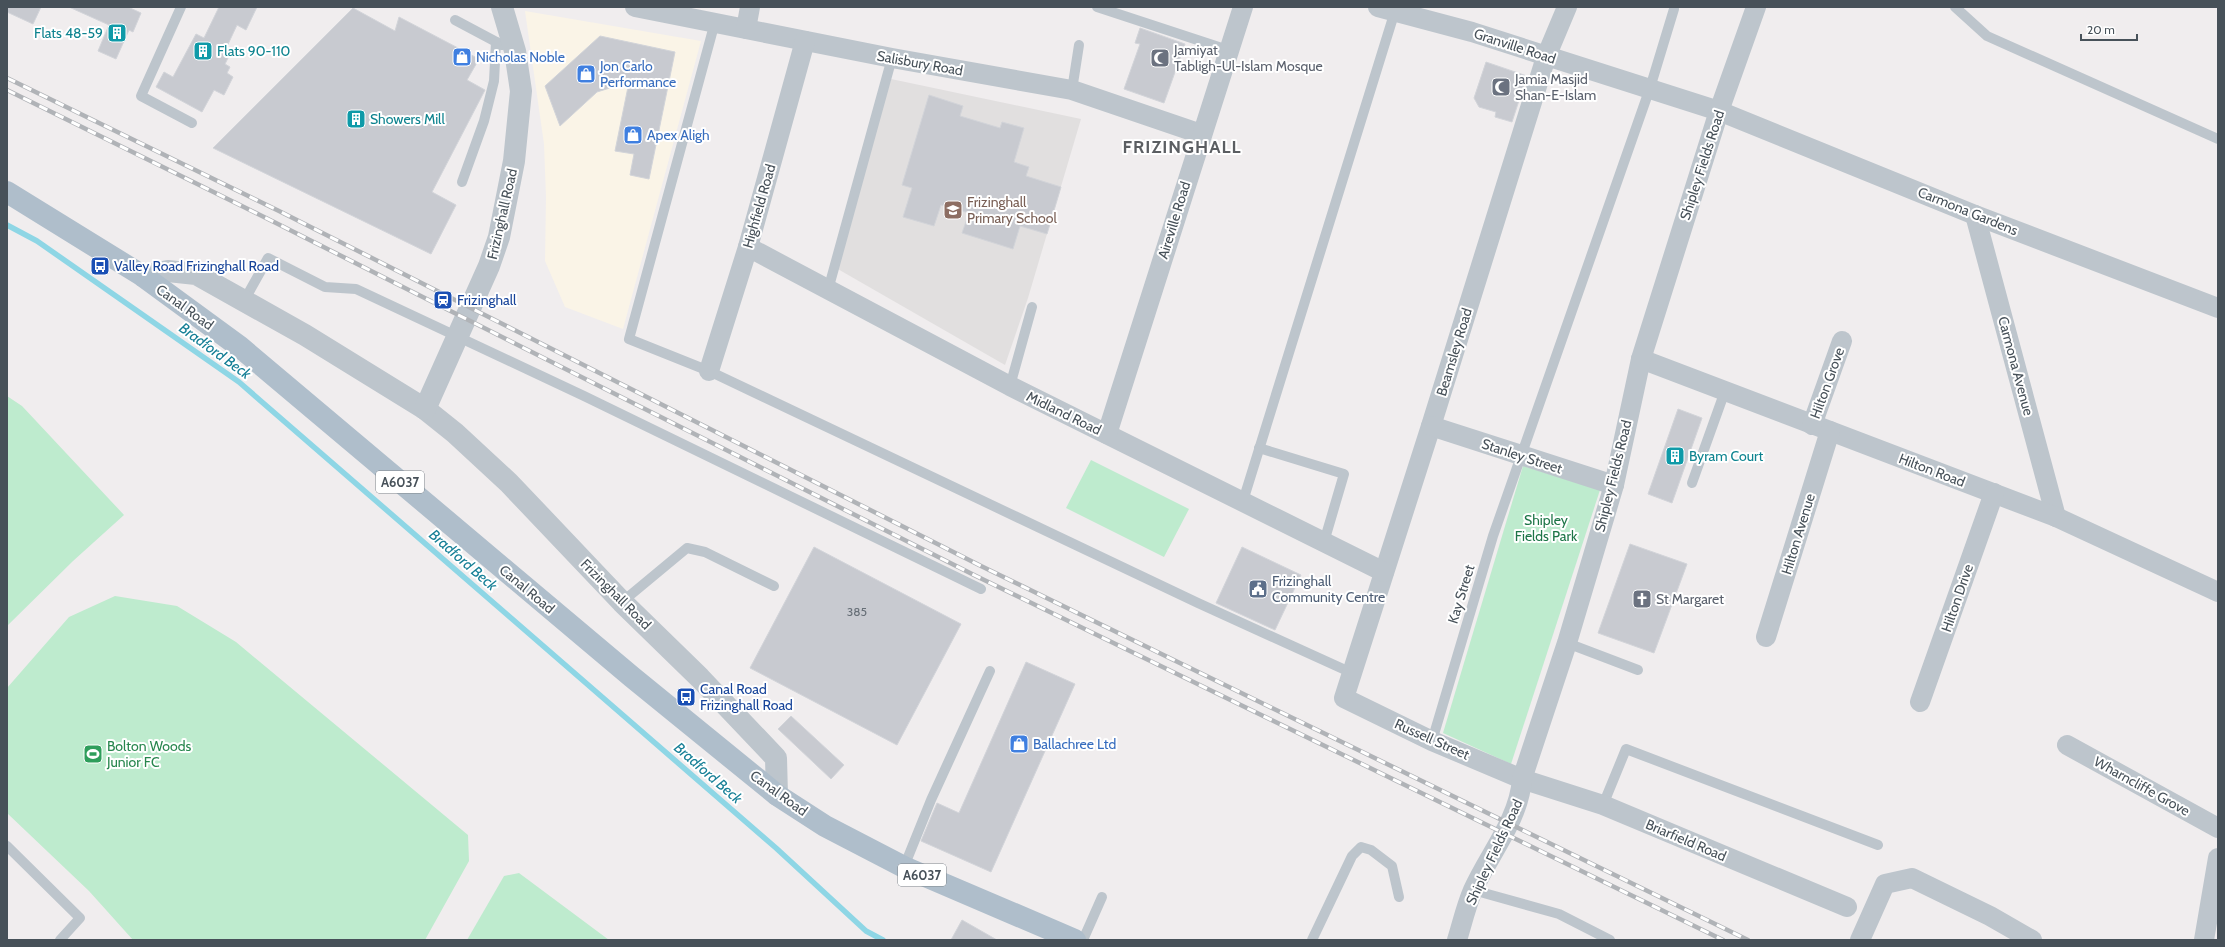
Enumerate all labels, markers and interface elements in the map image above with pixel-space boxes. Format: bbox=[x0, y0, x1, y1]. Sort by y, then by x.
scale bar bbox=[2081, 16, 2137, 42]
building icon: Flats 48-59 bbox=[106, 22, 128, 44]
text: 20 m bbox=[2087, 22, 2115, 37]
place label: Flats 48-59 bbox=[34, 24, 103, 42]
street label: Granville Road bbox=[1472, 24, 1558, 68]
building icon: Flats 90-110 bbox=[192, 40, 214, 62]
place label: Jamiyat Tabligh-Ul-Islam Mosque bbox=[1173, 41, 1323, 75]
place label: Flats 90-110 bbox=[217, 42, 290, 60]
shop icon: Nicholas Noble bbox=[451, 46, 473, 68]
street label: Salisbury Road bbox=[876, 47, 964, 79]
mosque icon: Jamiyat Tabligh-Ul-Islam Mosque bbox=[1149, 47, 1171, 69]
place label: Nicholas Noble bbox=[476, 48, 565, 66]
place label: Jon Carlo Performance bbox=[599, 57, 676, 91]
shop icon: Jon Carlo Performance bbox=[575, 63, 597, 85]
place label: Jamia Masjid Shan-E-Islam bbox=[1514, 70, 1596, 104]
mosque icon: Jamia Masjid Shan-E-Islam bbox=[1490, 76, 1512, 98]
building icon: Showers Mill bbox=[345, 108, 367, 130]
street label: Shipley Fields Road bbox=[1676, 108, 1728, 222]
place label: Showers Mill bbox=[370, 110, 445, 128]
shop icon: Apex Aligh bbox=[622, 124, 644, 146]
place label: Apex Aligh bbox=[647, 126, 710, 144]
district label: FRIZINGHALL bbox=[1123, 136, 1241, 158]
street label: Highfield Road bbox=[738, 162, 780, 250]
street label: Frizinghall Road bbox=[483, 167, 521, 261]
street label: Aireville Road bbox=[1154, 179, 1194, 261]
street label: Carmona Gardens bbox=[1915, 183, 2021, 239]
place label: Frizinghall Primary School bbox=[967, 193, 1057, 227]
school or university icon: Frizinghall Primary School bbox=[942, 199, 964, 221]
bus stop icon: Valley Road Frizinghall Road bbox=[89, 255, 111, 277]
place label: Valley Road Frizinghall Road bbox=[114, 257, 279, 275]
street label: Canal Road bbox=[153, 280, 217, 334]
station icon: Frizinghall bbox=[432, 289, 454, 311]
place label: Frizinghall bbox=[457, 291, 517, 309]
street label: Beamsley Road bbox=[1432, 306, 1476, 398]
street label: Carmona Avenue bbox=[1994, 314, 2038, 418]
water label: Bradford Beck bbox=[176, 319, 255, 383]
street label: Hilton Grove bbox=[1806, 345, 1848, 421]
street label: Midland Road bbox=[1024, 387, 1104, 439]
street label: Shipley Fields Road bbox=[1590, 418, 1636, 534]
street label: Stanley Street bbox=[1479, 434, 1565, 478]
building icon: Byram Court bbox=[1664, 445, 1686, 467]
place label: Byram Court bbox=[1689, 447, 1764, 465]
street label: Hilton Road bbox=[1896, 449, 1968, 491]
road number: A6037 bbox=[376, 471, 424, 493]
street label: Hilton Avenue bbox=[1777, 491, 1819, 577]
park label: Shipley Fields Park bbox=[1515, 511, 1578, 545]
water label: Bradford Beck bbox=[425, 526, 501, 595]
street label: Frizinghall Road bbox=[577, 555, 655, 633]
street label: Canal Road bbox=[496, 561, 558, 617]
street label: Kay Street bbox=[1444, 562, 1479, 626]
street label: Hilton Drive bbox=[1937, 562, 1977, 634]
place label: Frizinghall Community Centre bbox=[1272, 572, 1385, 606]
public building icon: Frizinghall Community Centre bbox=[1247, 578, 1269, 600]
church icon: St Margaret bbox=[1631, 588, 1653, 610]
place label: St Margaret bbox=[1656, 590, 1724, 608]
house number: 385 bbox=[847, 604, 867, 619]
place label: Canal Road Frizinghall Road bbox=[700, 680, 793, 714]
bus stop icon: Canal Road Frizinghall Road bbox=[675, 686, 697, 708]
street label: Russell Street bbox=[1392, 714, 1473, 764]
shop icon: Ballachree Ltd bbox=[1008, 733, 1030, 755]
place label: Ballachree Ltd bbox=[1033, 735, 1116, 753]
place label: Bolton Woods Junior FC bbox=[106, 737, 191, 771]
water label: Bradford Beck bbox=[670, 739, 746, 808]
sports icon: Bolton Woods Junior FC bbox=[82, 743, 104, 765]
street label: Wharncliffe Grove bbox=[2091, 752, 2193, 820]
street label: Canal Road bbox=[747, 766, 811, 820]
street label: Shipley Fields Road bbox=[1462, 796, 1526, 908]
street label: Briarfield Road bbox=[1643, 815, 1729, 865]
road number: A6037 bbox=[898, 864, 946, 886]

